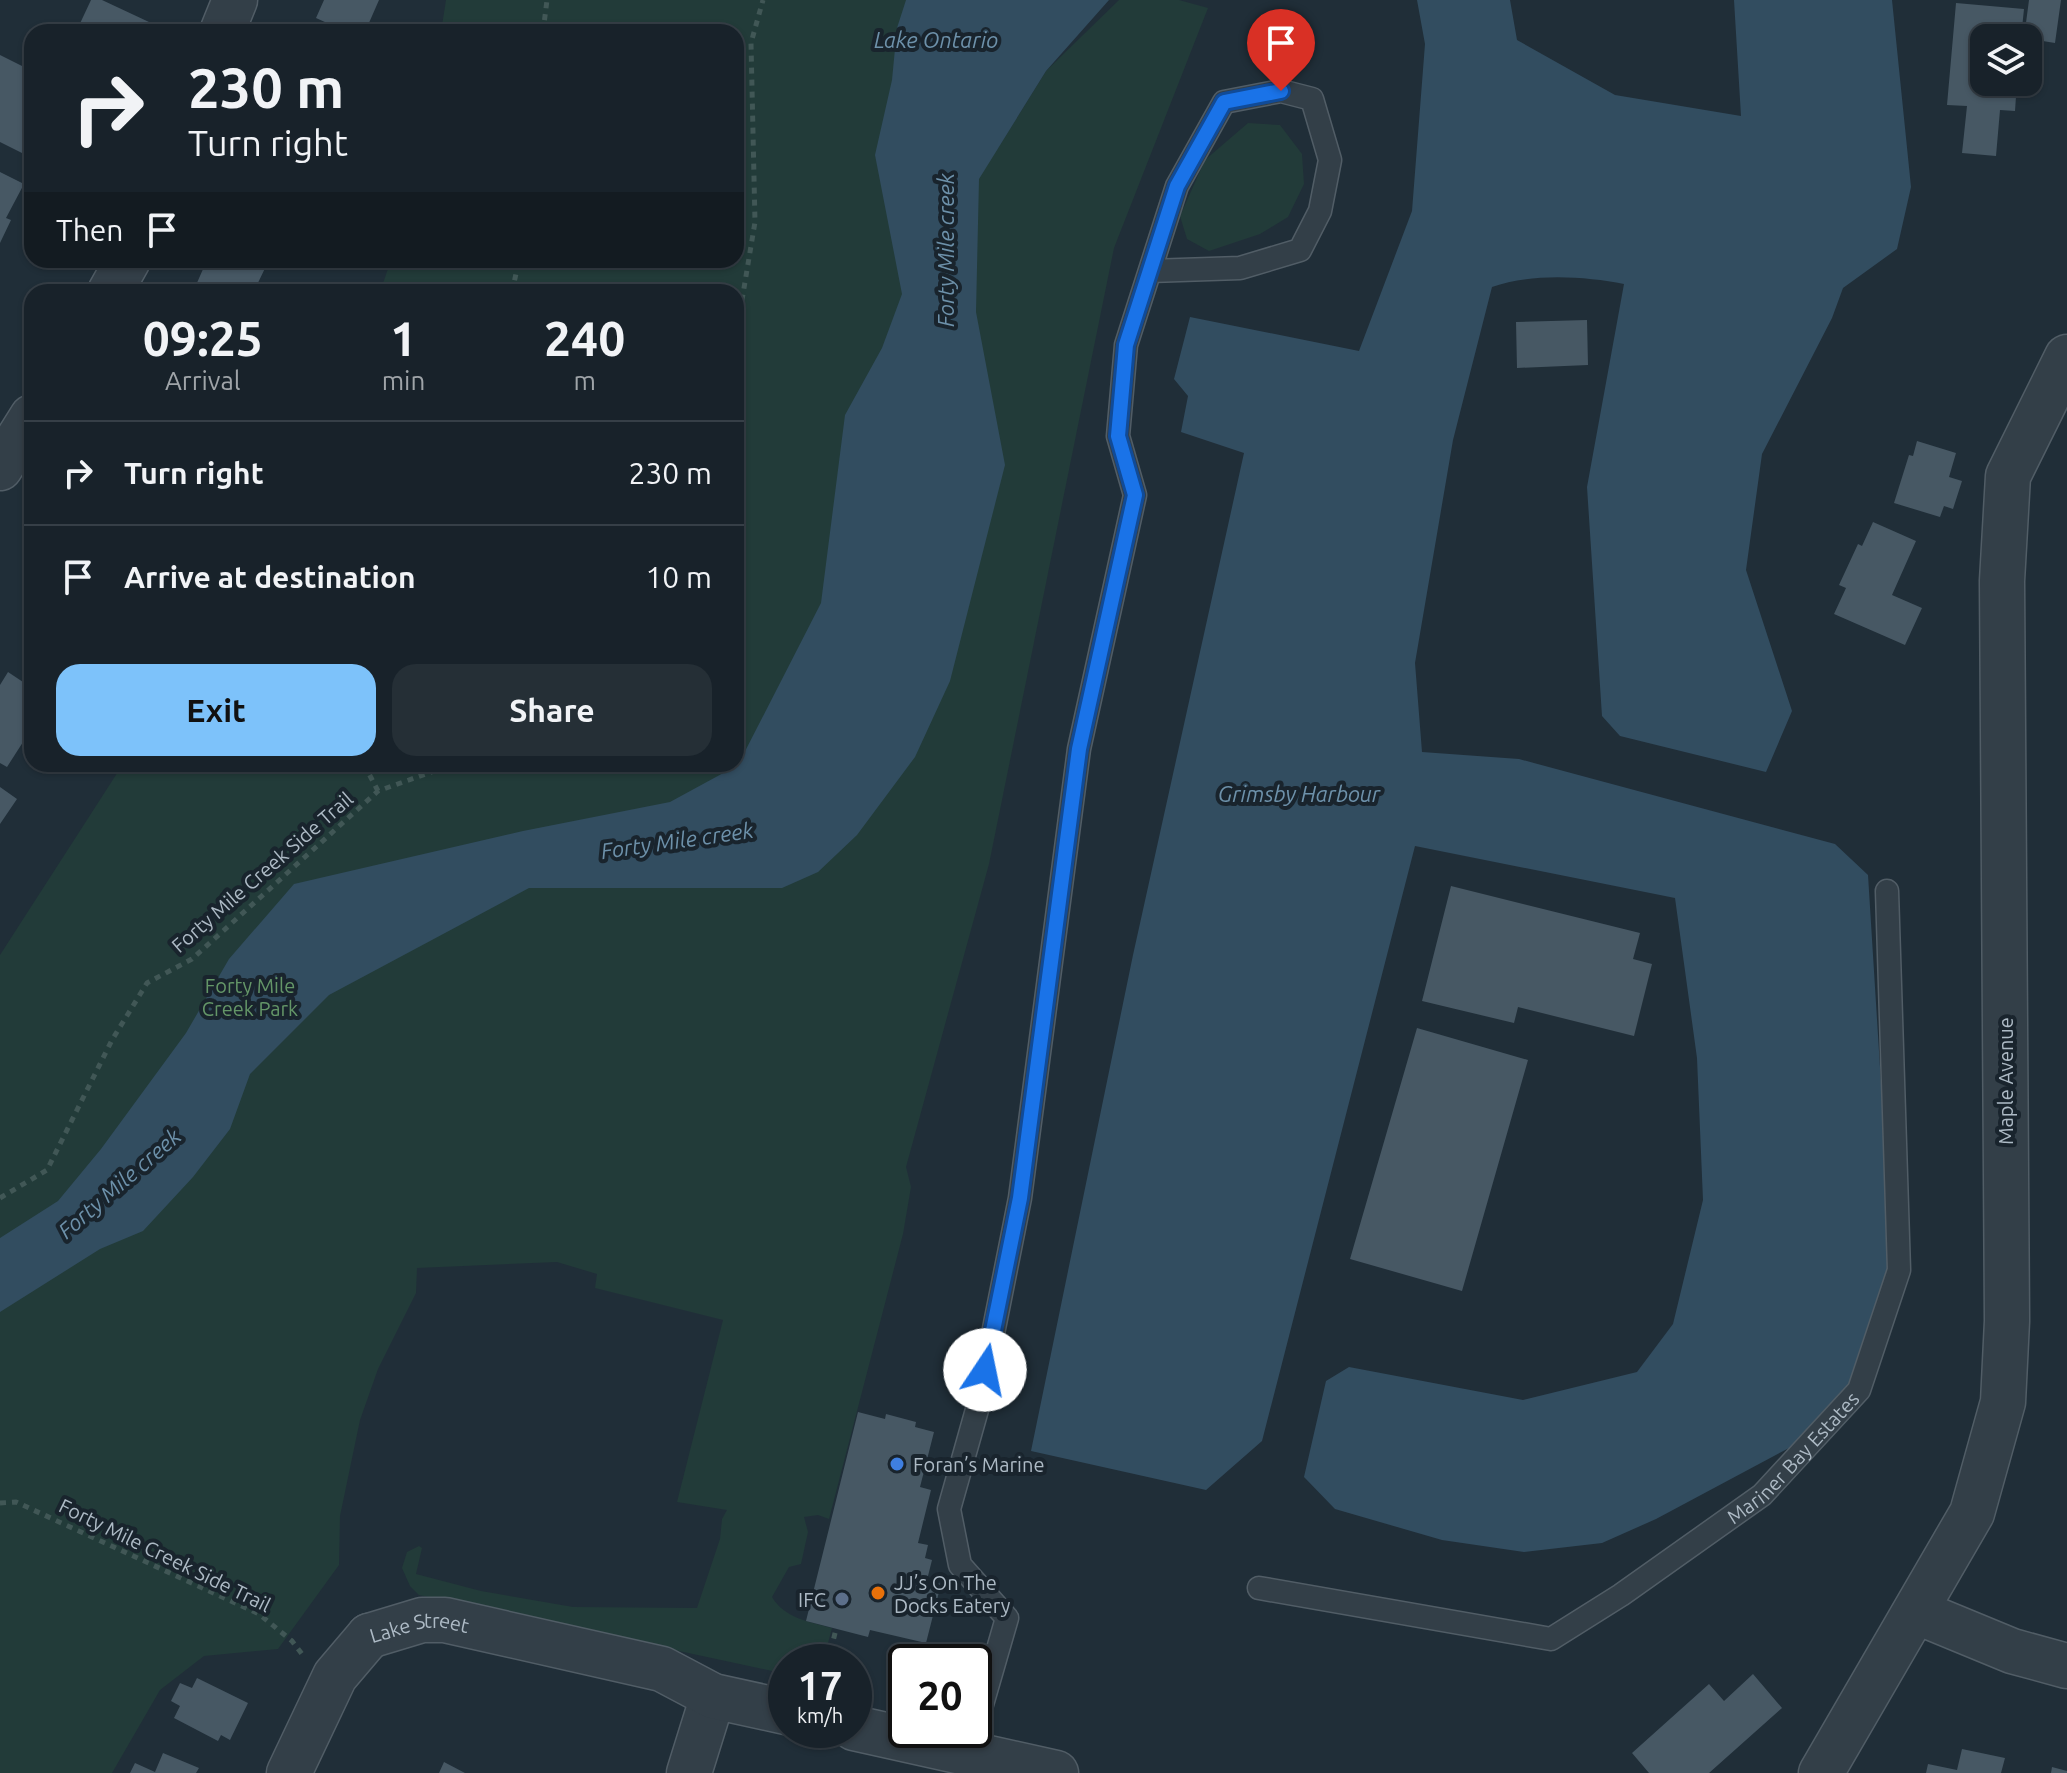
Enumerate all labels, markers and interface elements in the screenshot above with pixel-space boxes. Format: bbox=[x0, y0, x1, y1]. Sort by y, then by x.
pin bbox=[1247, 9, 1315, 91]
icon: arrive bbox=[1259, 21, 1303, 65]
map controls bbox=[1970, 24, 2042, 96]
button: layers bbox=[1970, 24, 2042, 96]
water label: Lake Ontario bbox=[874, 27, 998, 52]
icon: right bbox=[56, 56, 160, 160]
text: 230 m bbox=[188, 56, 344, 119]
text: Turn right bbox=[188, 122, 348, 163]
water label: Forty Mile creek bbox=[933, 172, 958, 327]
icon: arrive bbox=[140, 208, 184, 252]
text: Then bbox=[56, 213, 124, 247]
text: 09:25 bbox=[143, 311, 263, 365]
text: 1 bbox=[390, 311, 417, 365]
text: 240 bbox=[544, 311, 625, 365]
text: Arrival bbox=[165, 366, 241, 395]
text: min bbox=[382, 366, 425, 395]
text: m bbox=[573, 366, 596, 395]
icon: right bbox=[56, 451, 100, 495]
text: Turn right bbox=[124, 456, 264, 490]
text: 230 m bbox=[628, 456, 712, 490]
icon: arrive bbox=[56, 555, 100, 599]
text: Arrive at destination bbox=[124, 560, 416, 594]
text: 10 m bbox=[645, 560, 712, 594]
button: Exit bbox=[56, 664, 376, 756]
button: Share bbox=[392, 664, 712, 756]
water label: Grimsby Harbour bbox=[1218, 781, 1381, 806]
street label: Forty Mile Creek Side Trail bbox=[167, 787, 357, 957]
water label: Forty Mile creek bbox=[599, 817, 756, 863]
park label: Forty Mile Creek Park bbox=[202, 974, 298, 1020]
street label: Maple Avenue bbox=[1994, 1017, 2017, 1145]
water label: Forty Mile creek bbox=[53, 1123, 186, 1243]
position arrow bbox=[943, 1328, 1027, 1412]
street label: Mariner Bay Estates bbox=[1722, 1387, 1863, 1528]
place label: Foran’s Marine bbox=[913, 1453, 1044, 1476]
marker: Foran’s Marine bbox=[888, 1455, 906, 1473]
street label: Forty Mile Creek Side Trail bbox=[55, 1494, 275, 1616]
place label: JJ’s On The Docks Eatery bbox=[894, 1571, 1011, 1617]
marker: JJ’s On The Docks Eatery bbox=[869, 1584, 887, 1602]
place label: IFC bbox=[798, 1588, 826, 1611]
marker: IFC bbox=[833, 1590, 851, 1608]
street label: Lake Street bbox=[367, 1608, 472, 1647]
speed limit sign: 20 bbox=[888, 1644, 992, 1748]
text: 17 bbox=[797, 1663, 843, 1708]
text: km/h bbox=[797, 1704, 843, 1727]

